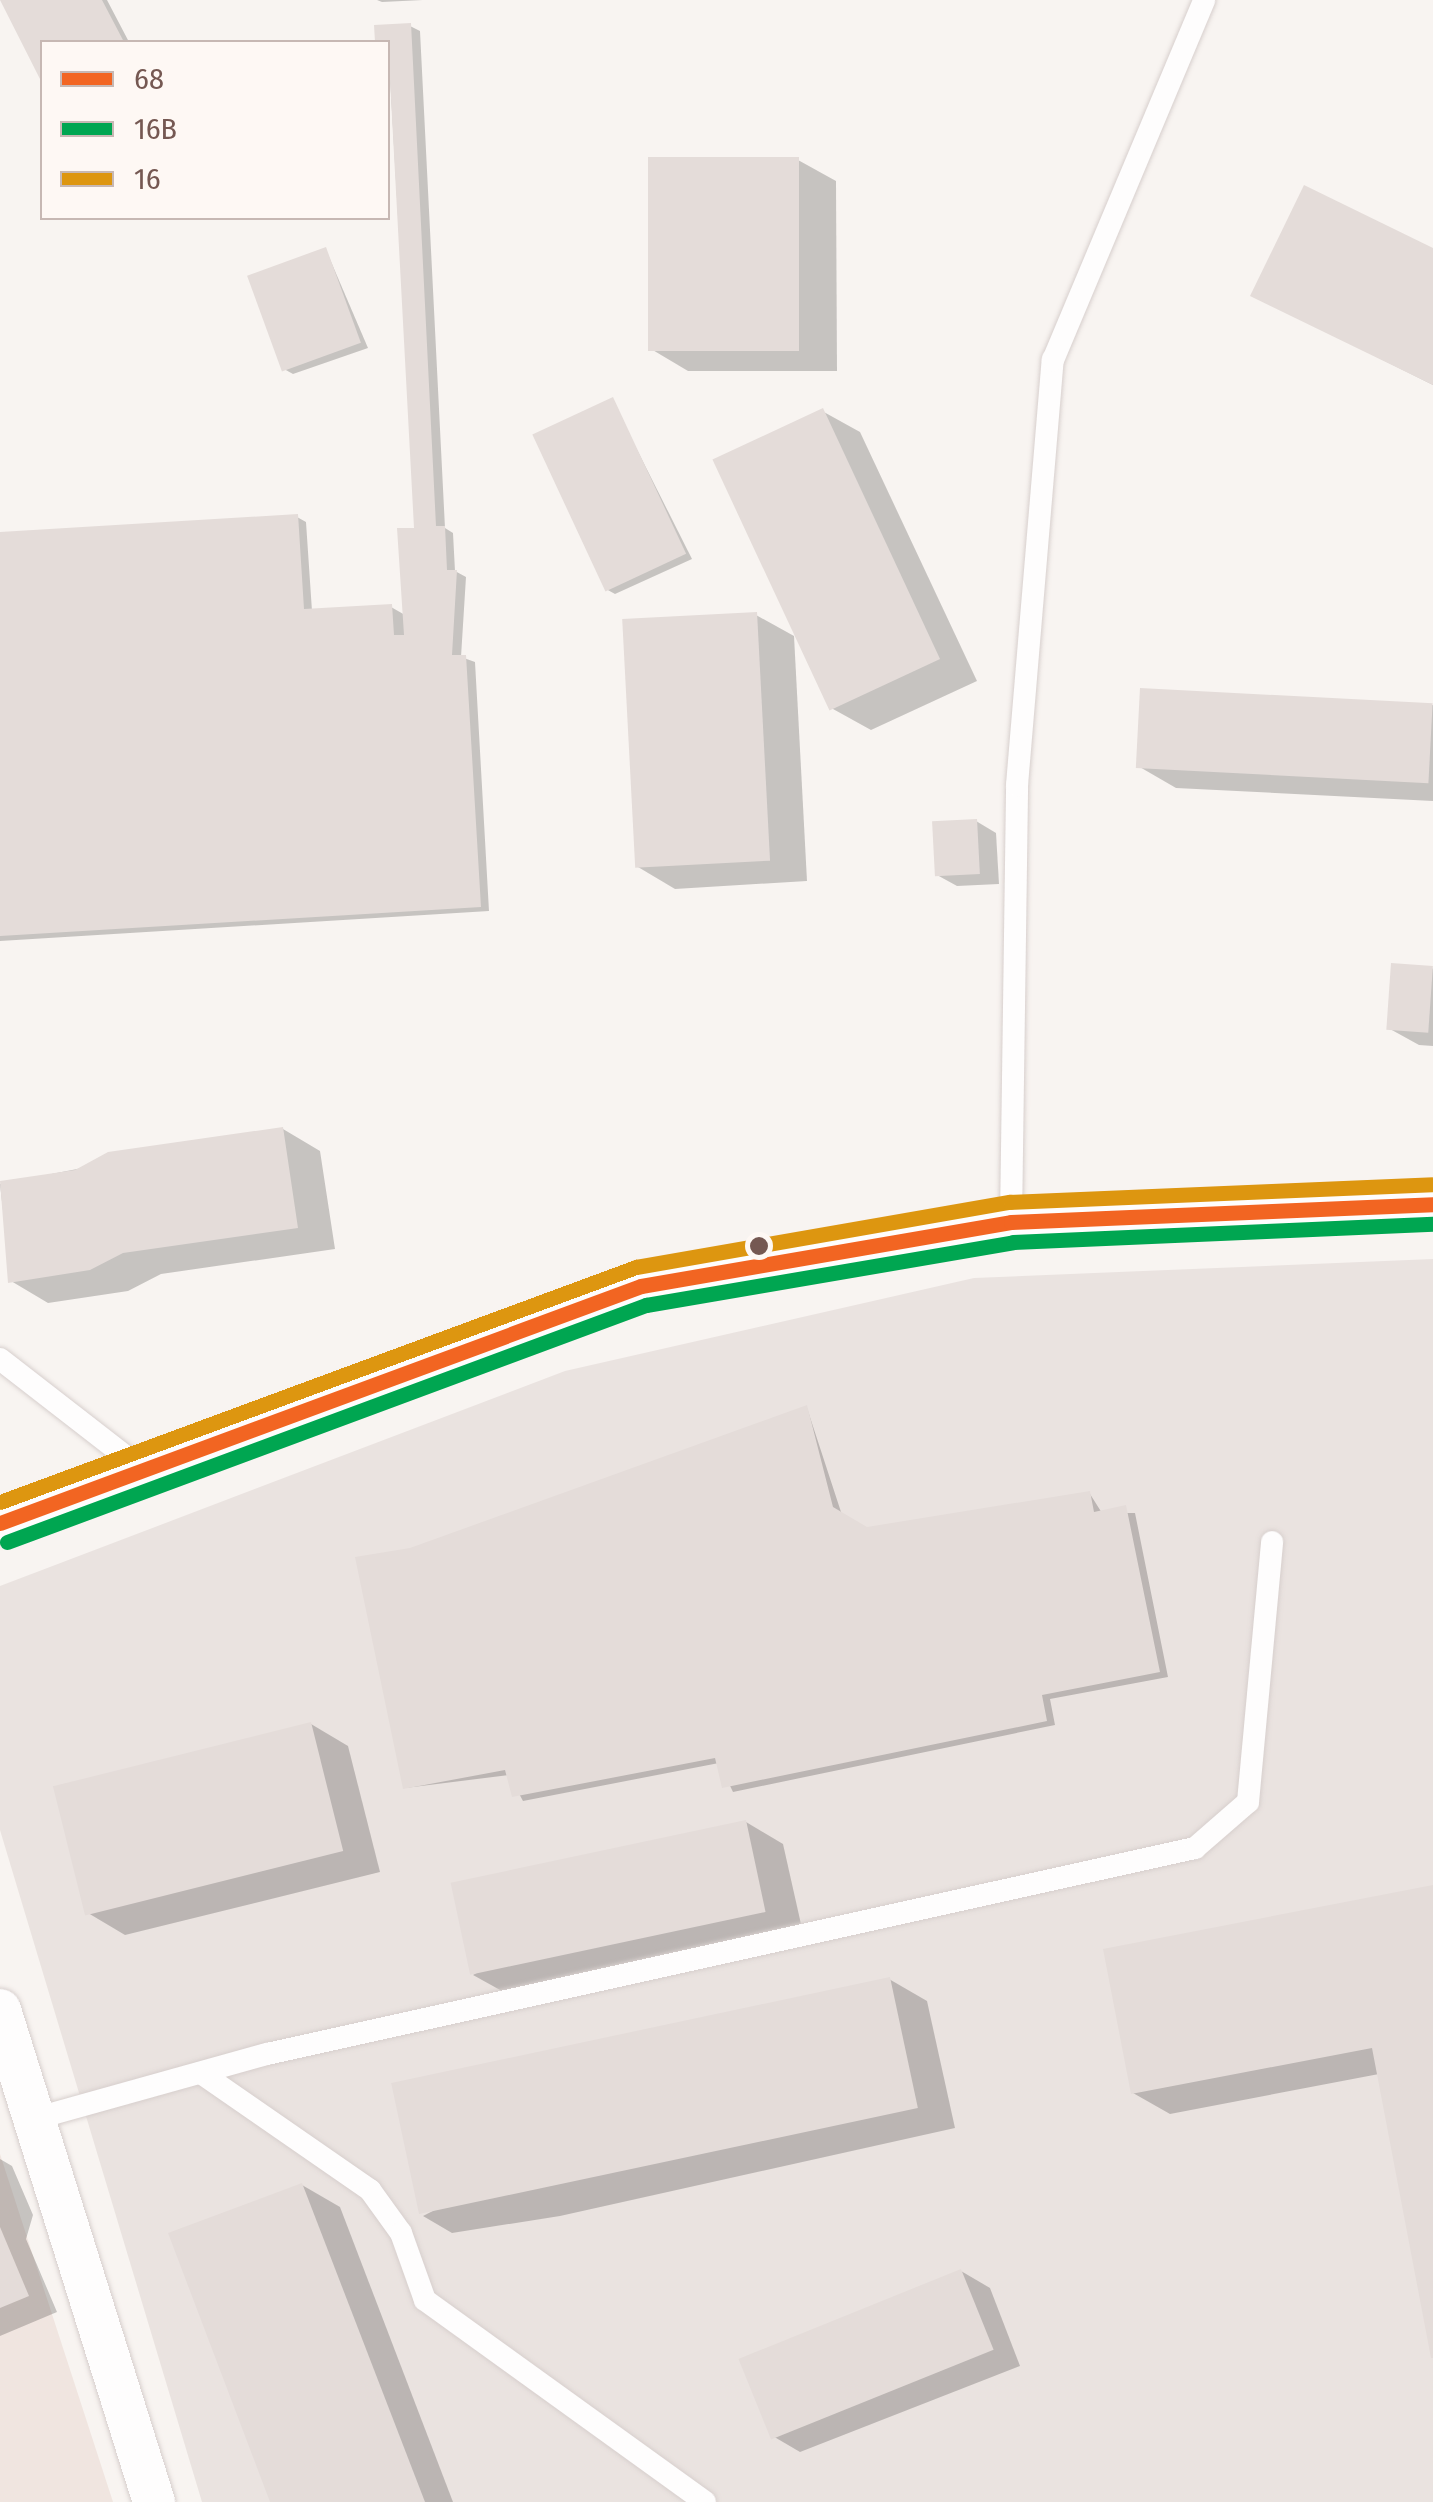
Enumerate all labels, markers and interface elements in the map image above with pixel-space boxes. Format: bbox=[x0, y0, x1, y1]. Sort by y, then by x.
legend bbox=[40, 40, 390, 220]
text: 68 bbox=[134, 61, 164, 97]
text: 16В bbox=[134, 111, 177, 147]
text: 16 bbox=[134, 161, 161, 197]
unlabelled marker bbox=[749, 1236, 769, 1256]

